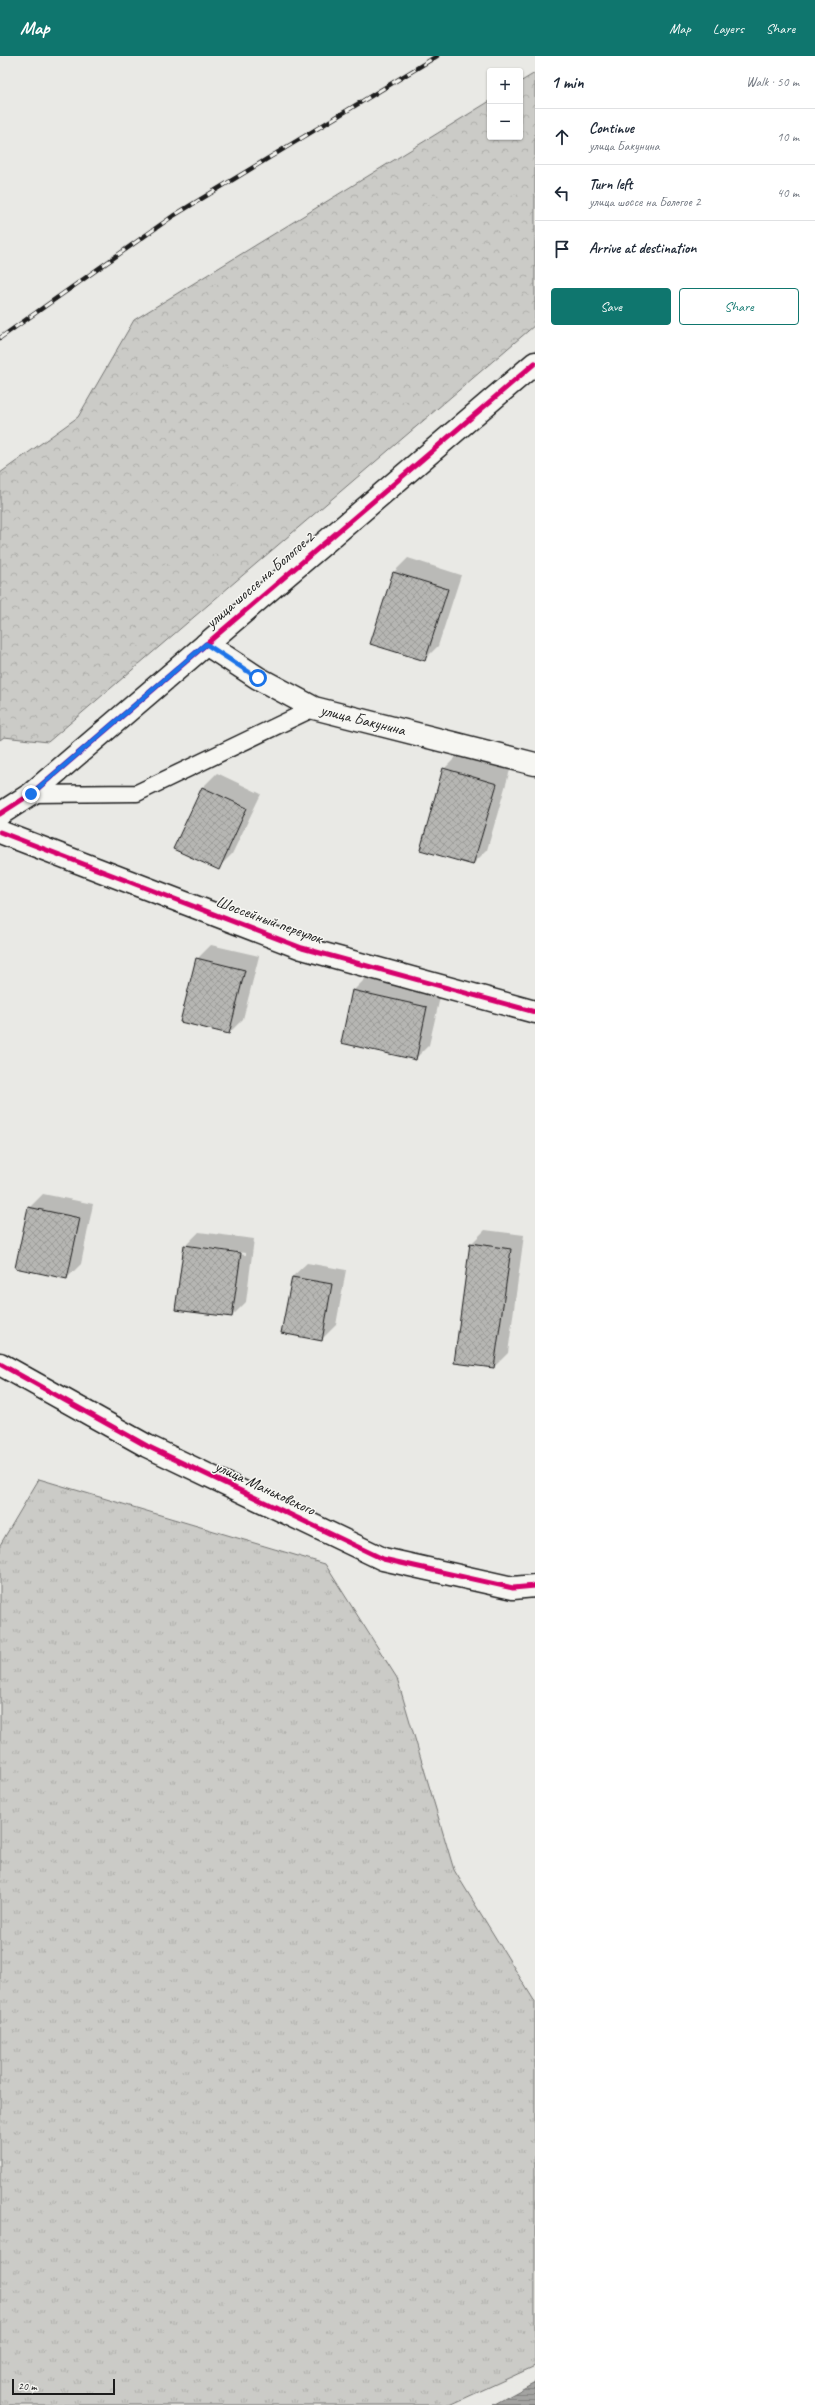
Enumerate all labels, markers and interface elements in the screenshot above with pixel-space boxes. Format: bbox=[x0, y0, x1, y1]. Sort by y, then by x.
text: Map bbox=[20, 16, 50, 40]
text: Map bbox=[669, 20, 691, 37]
text: Layers bbox=[713, 20, 744, 37]
text: Share bbox=[766, 20, 795, 37]
map controls bbox=[487, 68, 523, 140]
button: + bbox=[487, 68, 523, 104]
text: 1 min bbox=[551, 72, 584, 93]
text: Walk · 50 m bbox=[746, 74, 799, 90]
button: − bbox=[487, 104, 523, 140]
text: Continue bbox=[589, 119, 634, 138]
icon: ahead bbox=[551, 126, 573, 148]
text: 10 m bbox=[777, 129, 799, 145]
text: улица Бакунина bbox=[589, 138, 659, 154]
text: Turn left bbox=[589, 175, 632, 194]
icon: left bbox=[551, 182, 573, 204]
text: 40 m bbox=[777, 185, 799, 201]
text: улица шоссе на Бологое 2 bbox=[589, 194, 701, 210]
icon: arrive bbox=[551, 238, 573, 260]
text: Arrive at destination bbox=[589, 239, 696, 258]
button: Save bbox=[551, 288, 671, 325]
button: Share bbox=[679, 288, 799, 325]
street label: улица шоссе на Бологое 2 bbox=[201, 526, 320, 633]
route start bbox=[249, 669, 267, 687]
street label: улица Бакунина bbox=[318, 700, 408, 740]
route end bbox=[22, 785, 40, 803]
street label: Шоссейный переулок bbox=[213, 892, 327, 949]
street label: улица Маньковского bbox=[211, 1456, 320, 1521]
scale bar bbox=[12, 2377, 115, 2396]
text: 20 m bbox=[18, 2379, 37, 2393]

